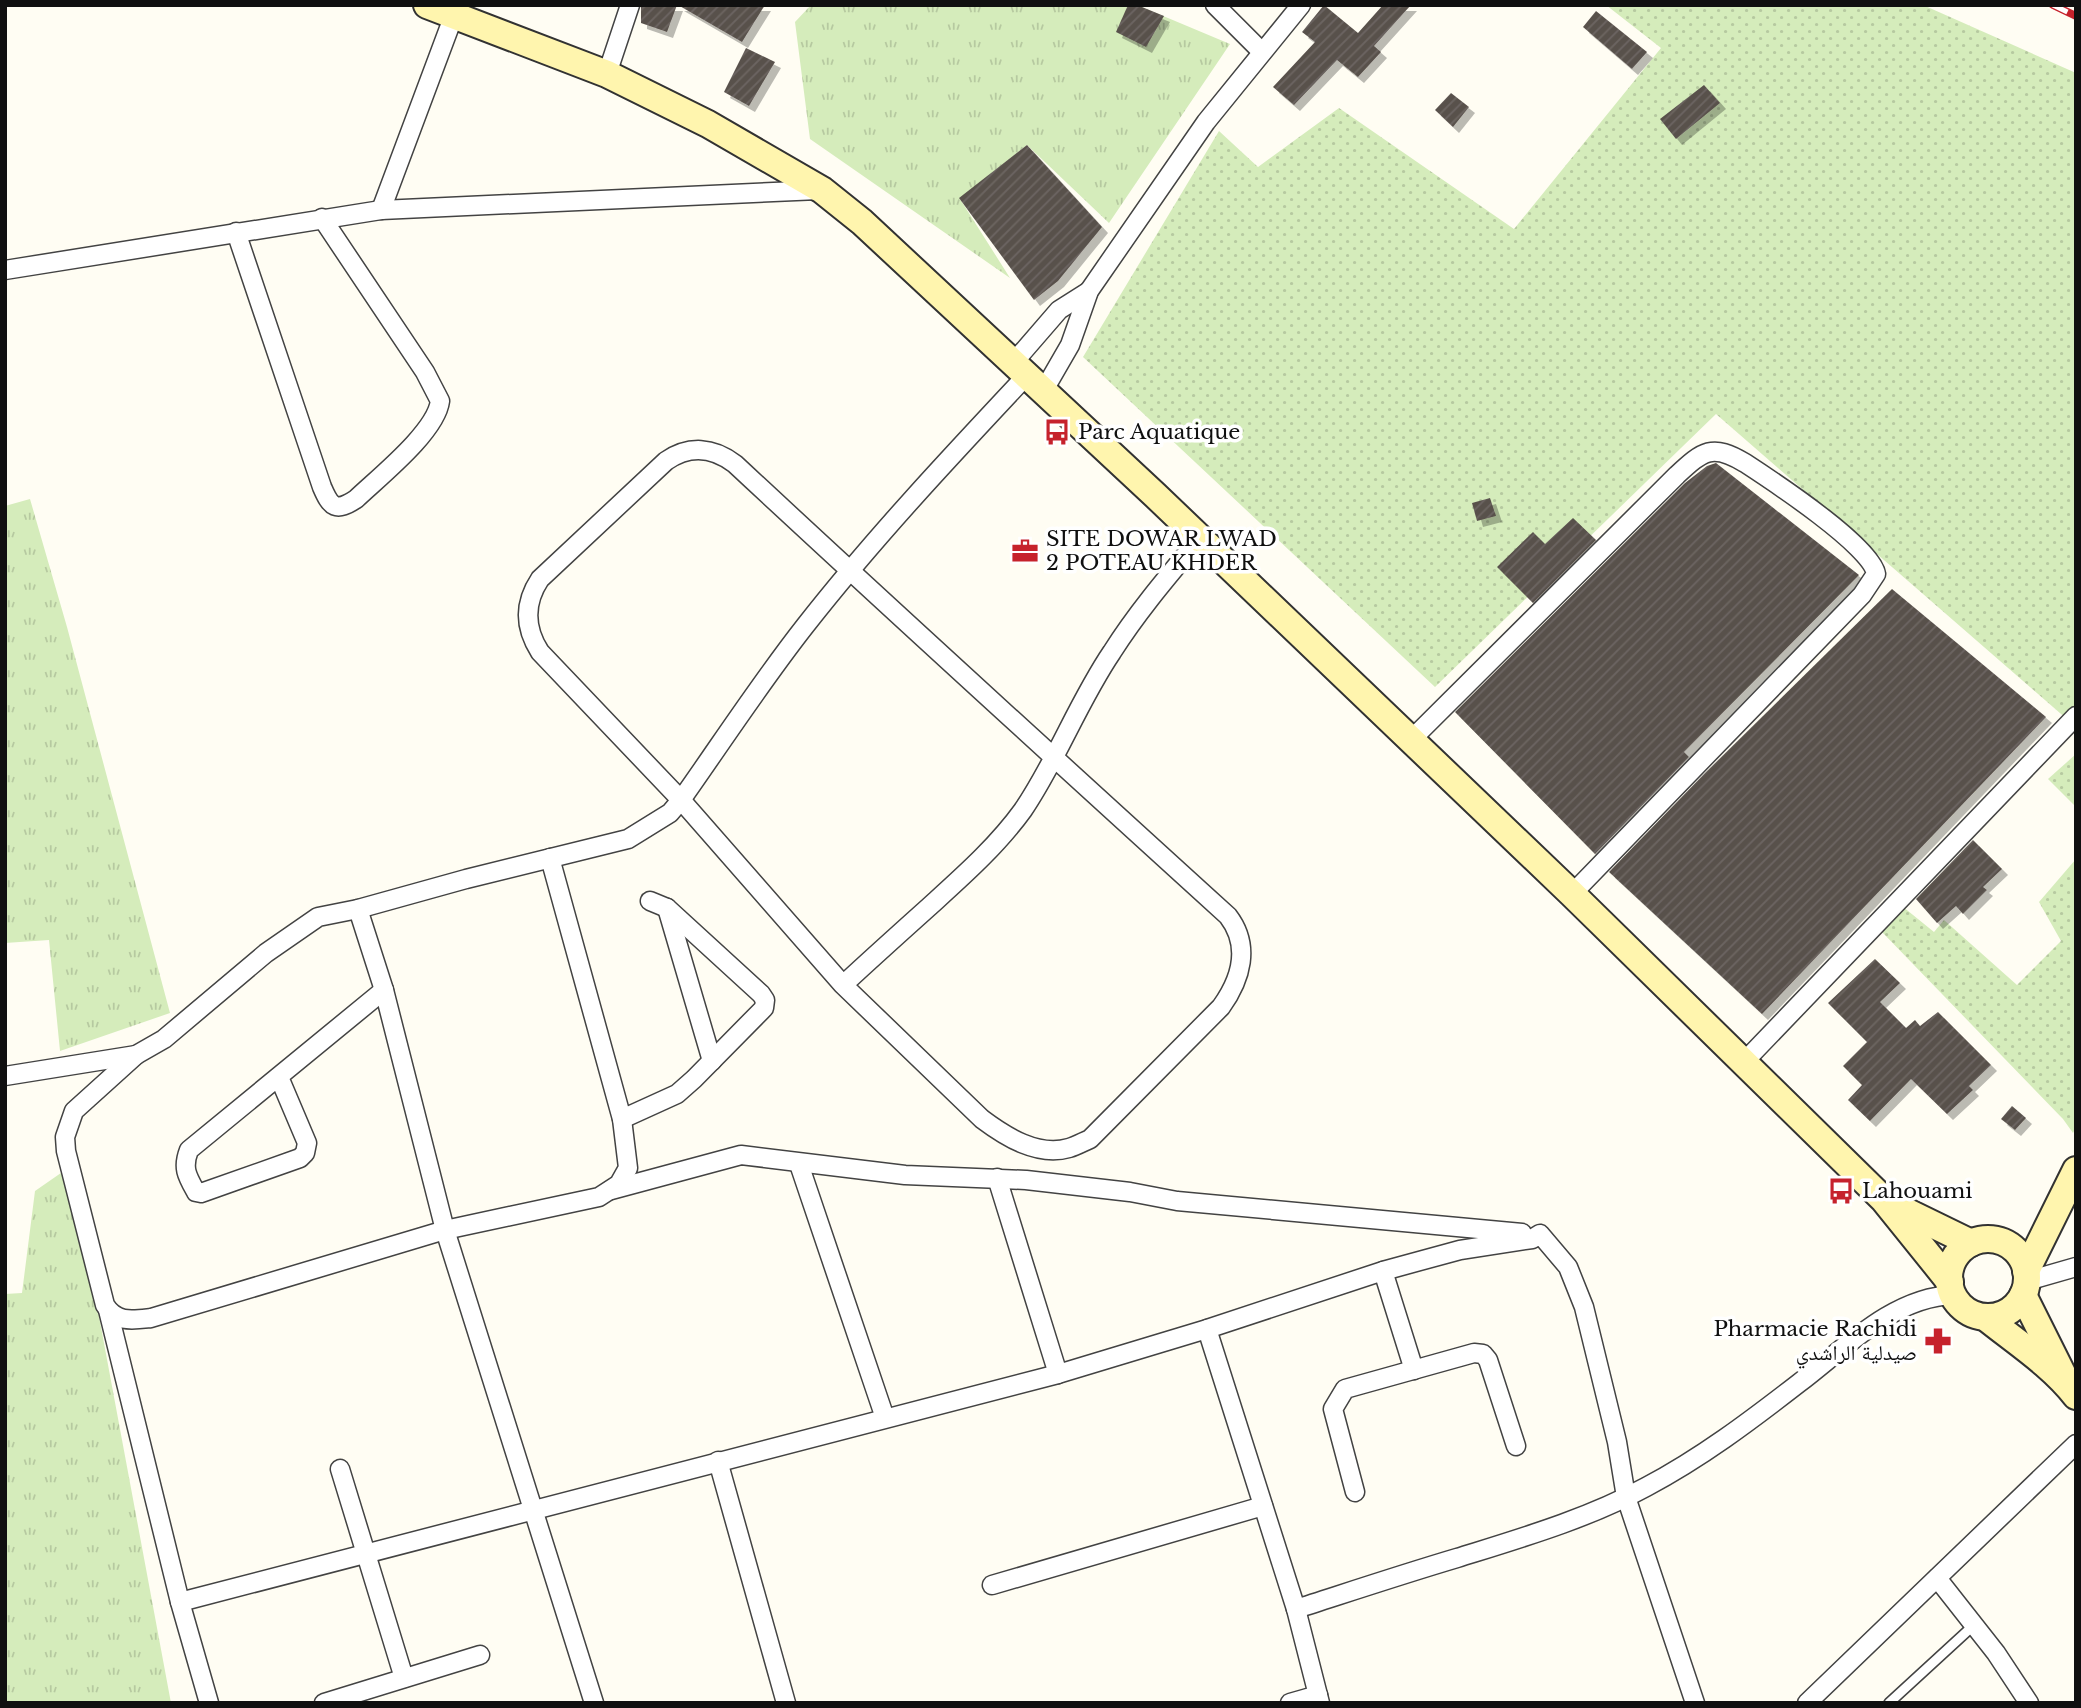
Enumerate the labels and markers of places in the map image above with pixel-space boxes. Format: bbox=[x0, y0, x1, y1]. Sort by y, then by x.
bus stop icon: Parc Aquatique bbox=[1042, 417, 1072, 447]
place label: Parc Aquatique bbox=[1078, 419, 1240, 445]
place label: SITE DOWAR LWAD 2 POTEAU KHDER bbox=[1046, 526, 1277, 576]
office icon: SITE DOWAR LWAD 2 POTEAU KHDER bbox=[1010, 536, 1040, 566]
bus stop icon: Lahouami bbox=[1826, 1176, 1856, 1206]
place label: Lahouami bbox=[1862, 1178, 1972, 1204]
place label: Pharmacie Rachidi صيدلية الراشدي bbox=[1713, 1316, 1917, 1369]
pharmacy icon: Pharmacie Rachidi صيدلية الراشدي bbox=[1923, 1326, 1953, 1356]

